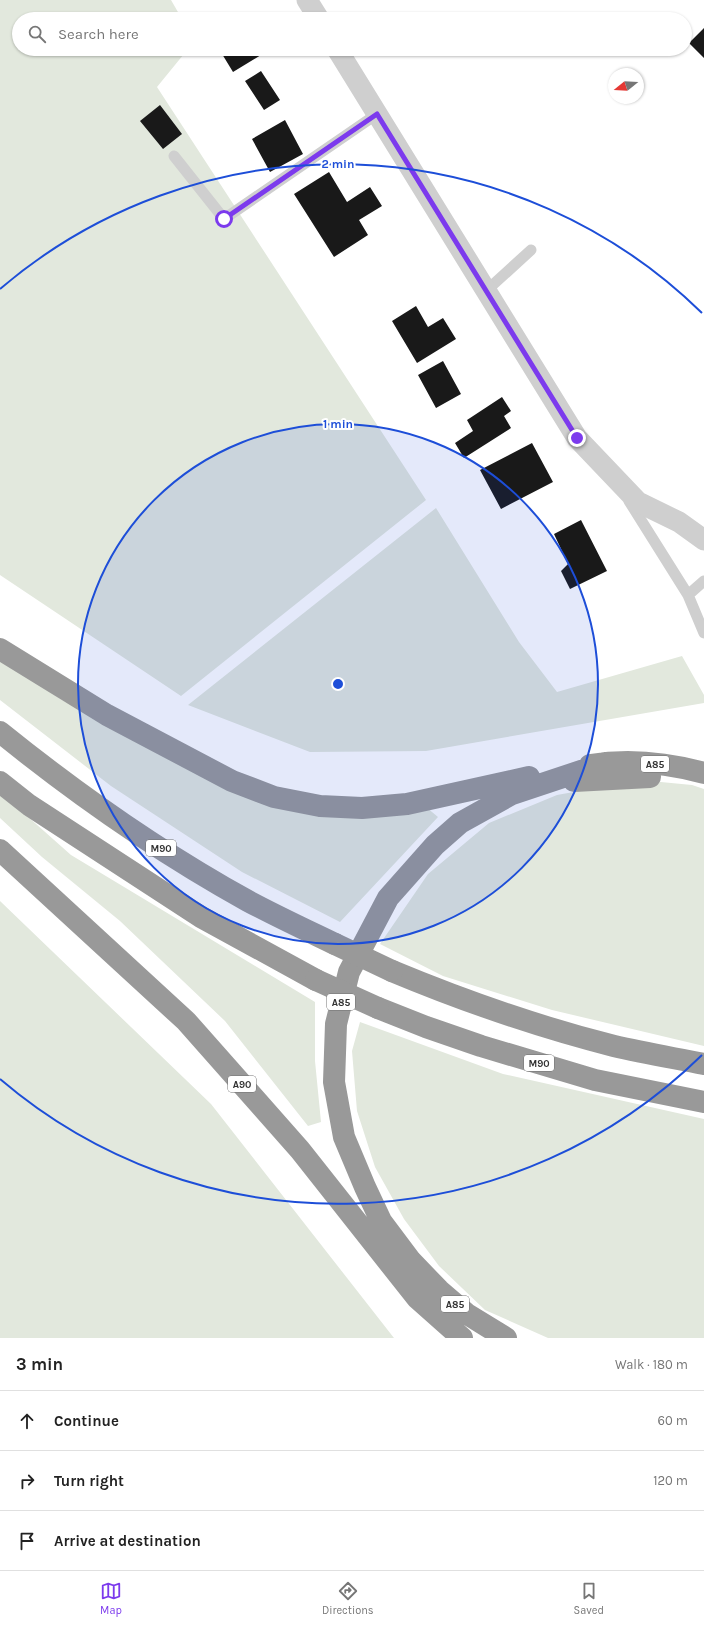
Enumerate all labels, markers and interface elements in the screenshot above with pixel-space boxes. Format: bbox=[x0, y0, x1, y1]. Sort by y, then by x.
search box bbox=[12, 12, 692, 56]
icon: search bbox=[26, 23, 48, 45]
text: Search here bbox=[58, 25, 139, 43]
north arrow bbox=[608, 68, 644, 104]
text: 2 min bbox=[321, 157, 355, 171]
route start bbox=[215, 210, 233, 228]
text: 1 min bbox=[323, 417, 353, 431]
route end bbox=[568, 429, 586, 447]
centre of rings bbox=[331, 677, 345, 691]
road number: A85 bbox=[641, 756, 669, 772]
road number: M90 bbox=[146, 840, 176, 856]
road number: A85 bbox=[327, 994, 355, 1010]
road number: M90 bbox=[524, 1055, 554, 1071]
road number: A90 bbox=[228, 1076, 256, 1092]
road number: A85 bbox=[441, 1296, 469, 1312]
text: 3 min bbox=[16, 1354, 63, 1374]
text: Walk · 180 m bbox=[615, 1357, 688, 1372]
icon: ahead bbox=[16, 1410, 38, 1432]
text: Continue bbox=[54, 1412, 119, 1430]
text: 60 m bbox=[658, 1413, 688, 1428]
icon: right bbox=[16, 1470, 38, 1492]
text: Turn right bbox=[54, 1472, 124, 1490]
text: 120 m bbox=[653, 1473, 688, 1488]
icon: arrive bbox=[16, 1530, 38, 1552]
text: Arrive at destination bbox=[54, 1532, 201, 1550]
tab: Map bbox=[100, 1580, 122, 1617]
tab: Directions bbox=[322, 1580, 374, 1617]
tab: Saved bbox=[574, 1580, 604, 1617]

